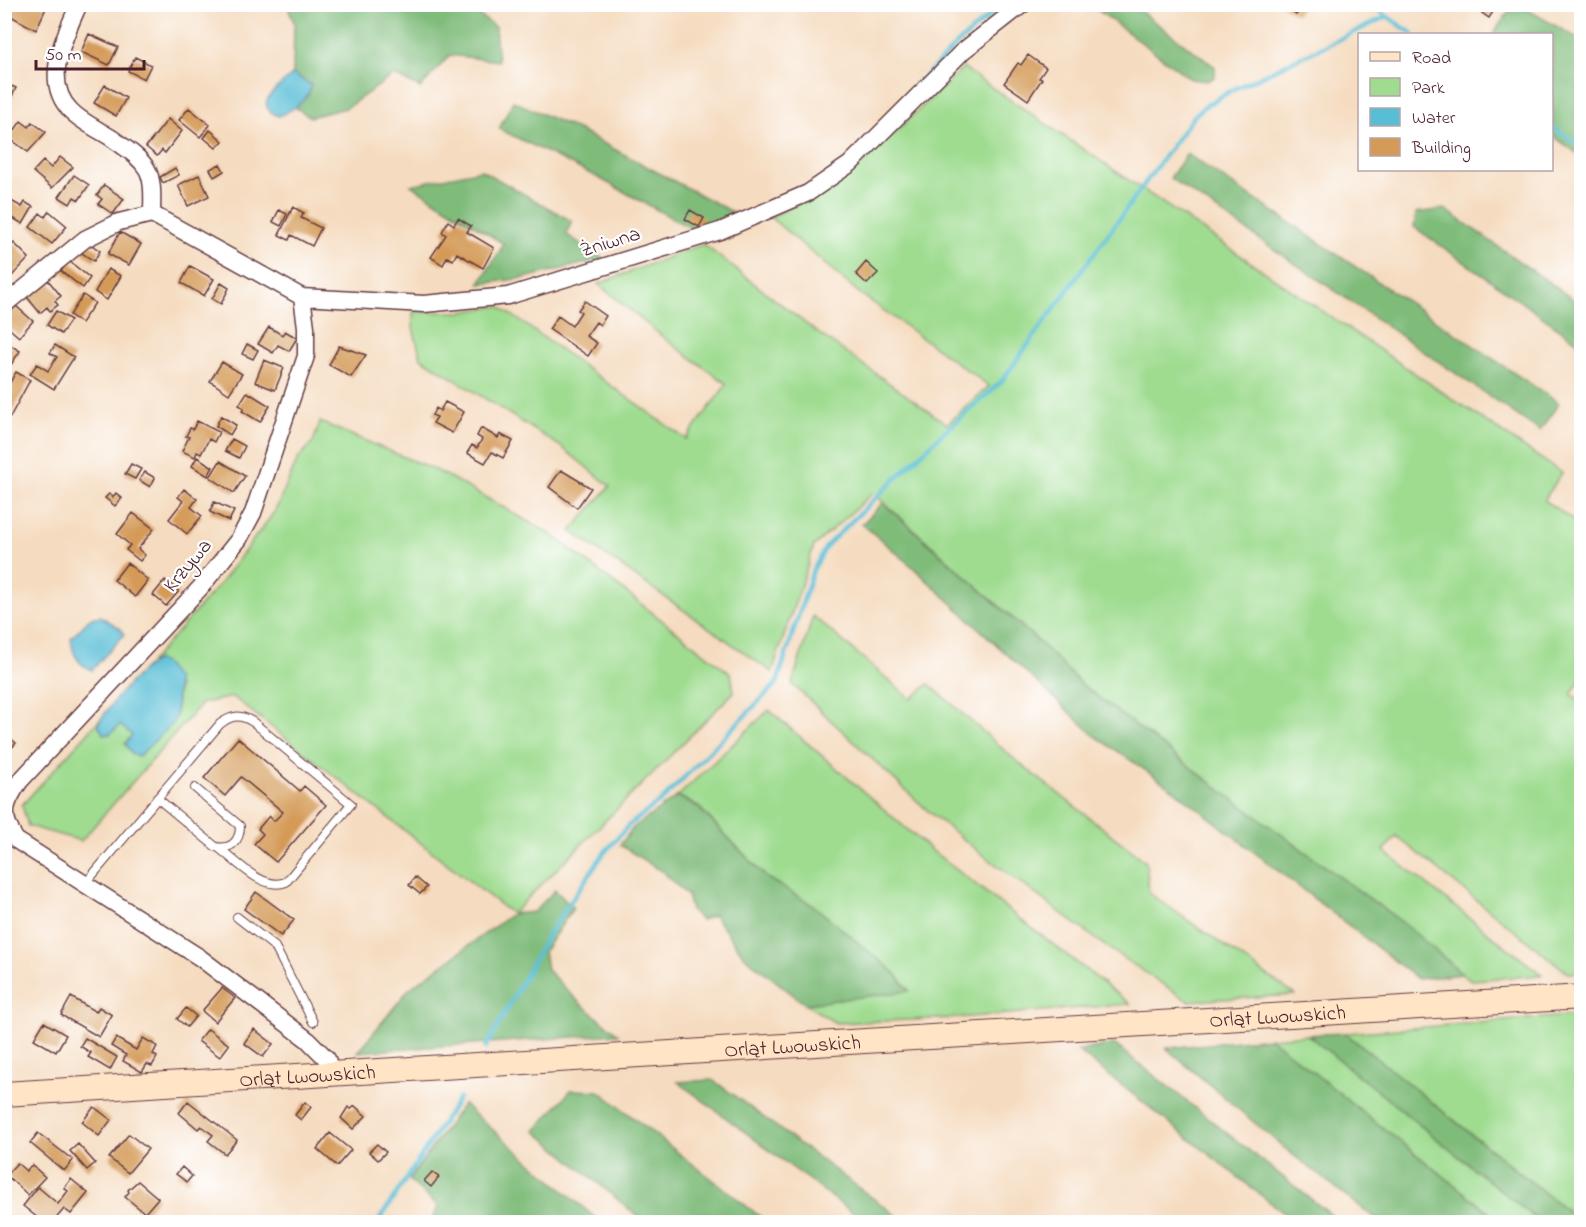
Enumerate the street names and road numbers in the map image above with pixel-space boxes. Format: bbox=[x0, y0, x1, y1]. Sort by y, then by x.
street label: Żniwna bbox=[577, 220, 644, 266]
street label: Krzywa bbox=[157, 533, 222, 601]
street label: Orląt Lwowskich bbox=[1209, 999, 1347, 1037]
street label: Orląt Lwowskich bbox=[724, 1028, 862, 1067]
street label: Orląt Lwowskich bbox=[238, 1058, 377, 1097]

